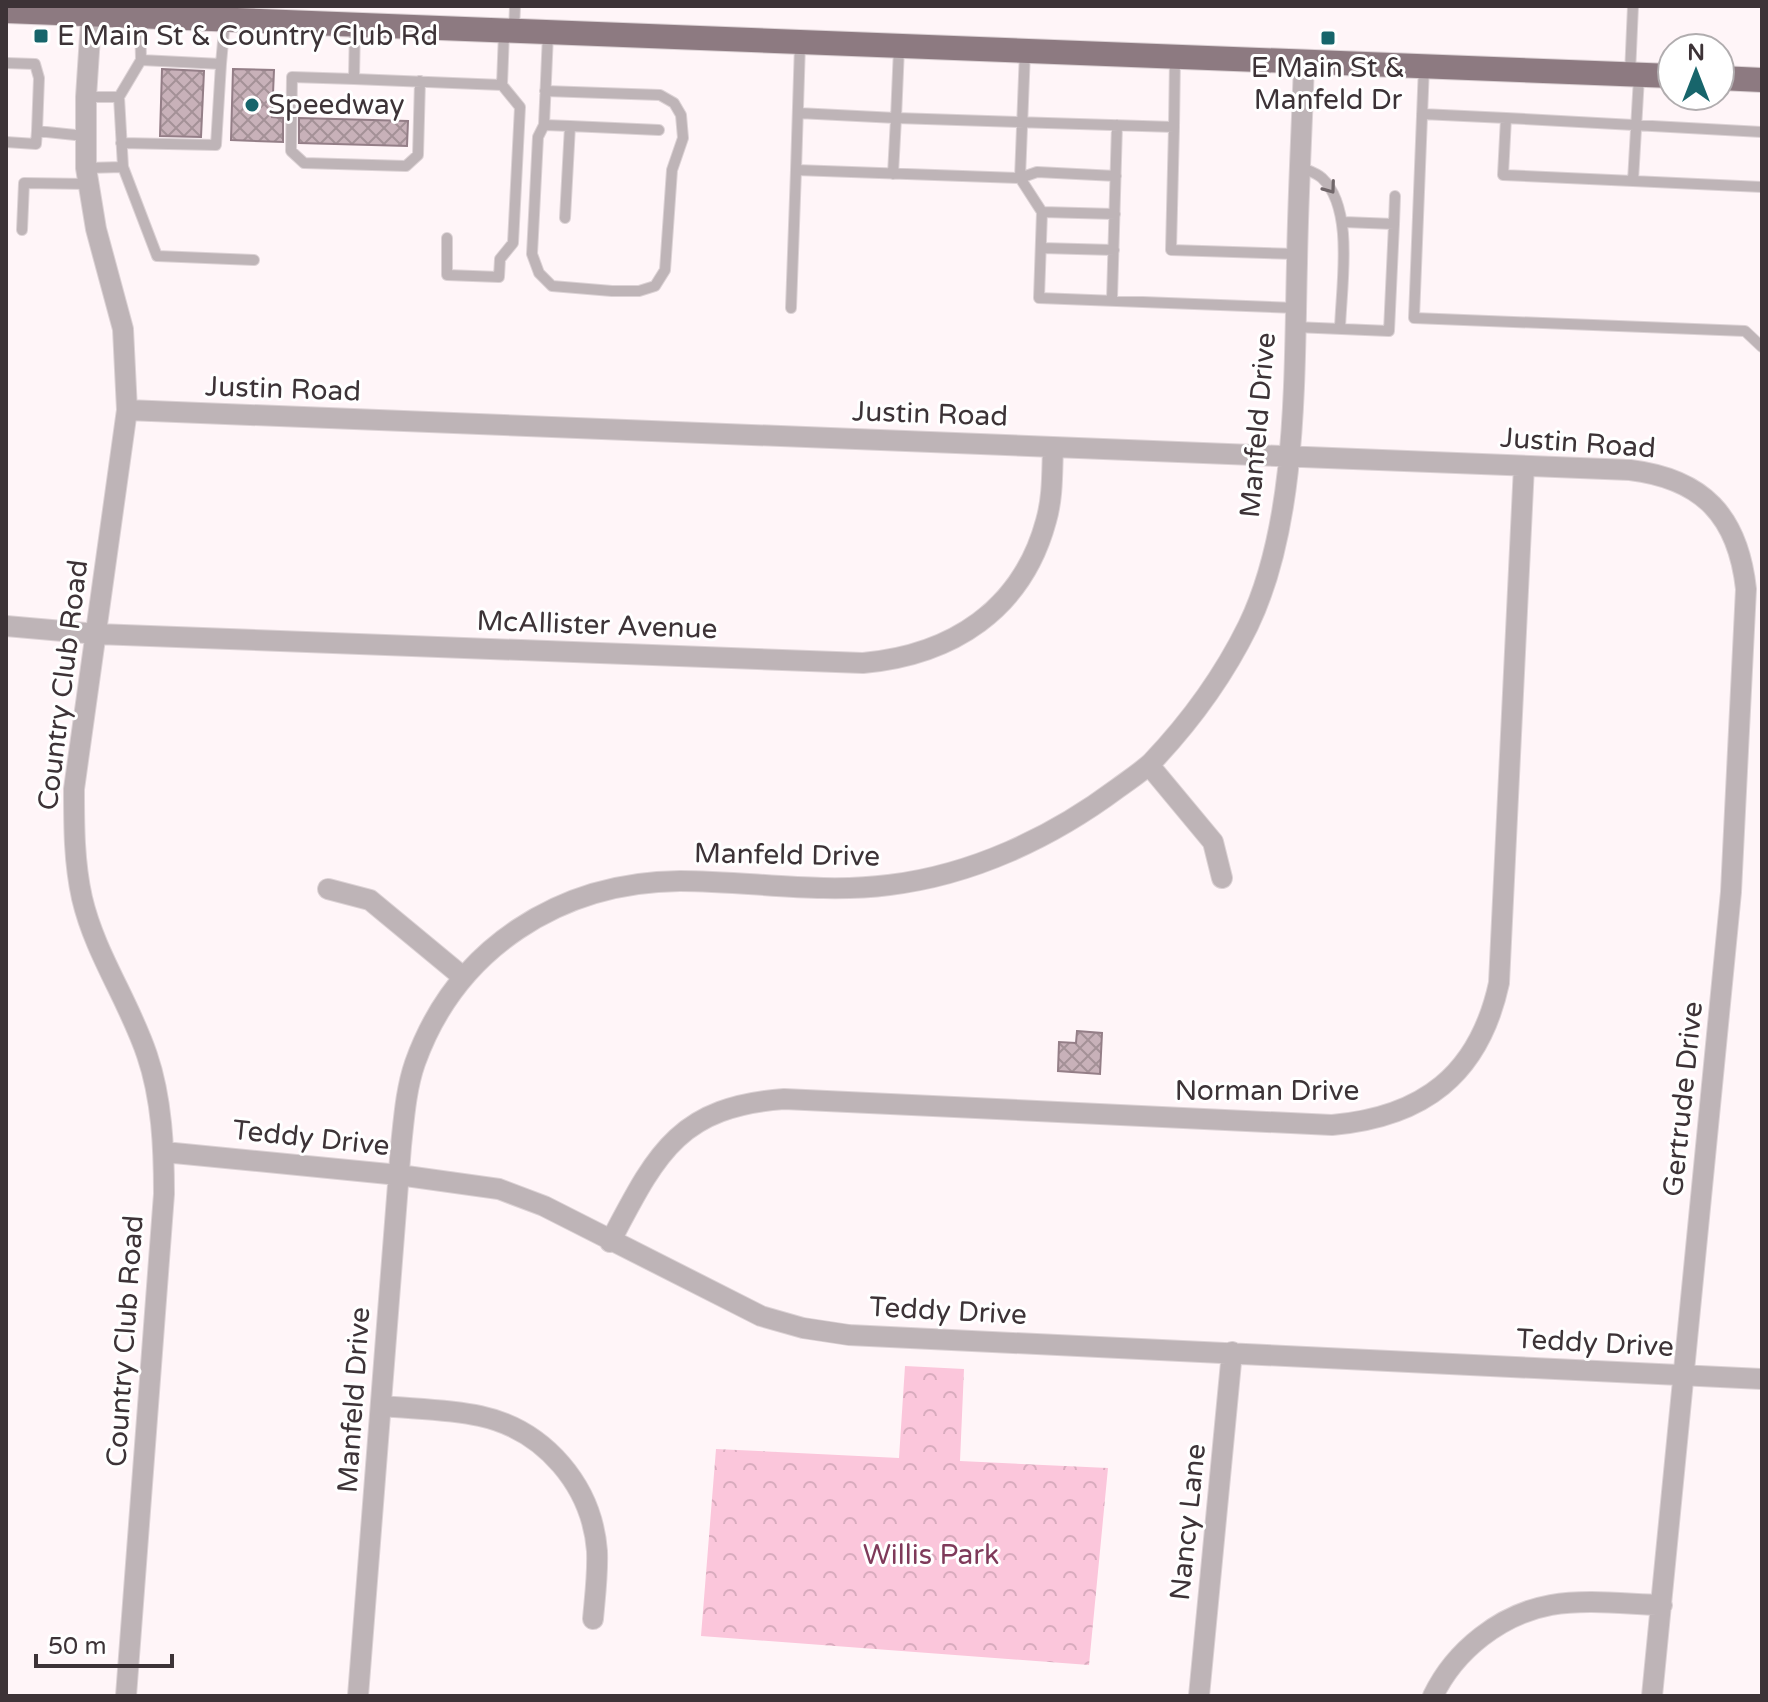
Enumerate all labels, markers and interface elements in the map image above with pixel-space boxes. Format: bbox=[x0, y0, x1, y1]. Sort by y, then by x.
place label: E Main St & Country Club Rd bbox=[57, 19, 438, 53]
marker: E Main St & Country Club Rd bbox=[32, 27, 50, 45]
marker: E Main St & Manfeld Dr bbox=[1319, 29, 1337, 47]
north arrow bbox=[1656, 32, 1736, 112]
text: N bbox=[1687, 40, 1705, 66]
place label: E Main St & Manfeld Dr bbox=[1251, 51, 1405, 117]
place label: Speedway bbox=[268, 88, 405, 122]
marker: Speedway bbox=[243, 96, 261, 114]
one-way arrow bbox=[1320, 180, 1334, 194]
street label: Manfeld Drive bbox=[1233, 331, 1283, 519]
street label: Justin Road bbox=[205, 369, 361, 409]
street label: Justin Road bbox=[852, 394, 1008, 434]
street label: Justin Road bbox=[1499, 421, 1657, 465]
street label: Country Club Road bbox=[31, 558, 95, 812]
street label: McAllister Avenue bbox=[476, 604, 718, 646]
street label: Manfeld Drive bbox=[694, 836, 880, 874]
street label: Gertrude Drive bbox=[1656, 1000, 1710, 1198]
street label: Norman Drive bbox=[1175, 1074, 1359, 1108]
street label: Teddy Drive bbox=[231, 1113, 391, 1163]
street label: Country Club Road bbox=[99, 1214, 151, 1468]
street label: Teddy Drive bbox=[868, 1290, 1028, 1332]
street label: Manfeld Drive bbox=[331, 1306, 377, 1494]
street label: Teddy Drive bbox=[1515, 1322, 1675, 1364]
street label: Nancy Lane bbox=[1163, 1442, 1213, 1602]
park label: Willis Park bbox=[863, 1538, 999, 1572]
scale bar bbox=[36, 1618, 172, 1668]
text: 50 m bbox=[48, 1632, 106, 1661]

